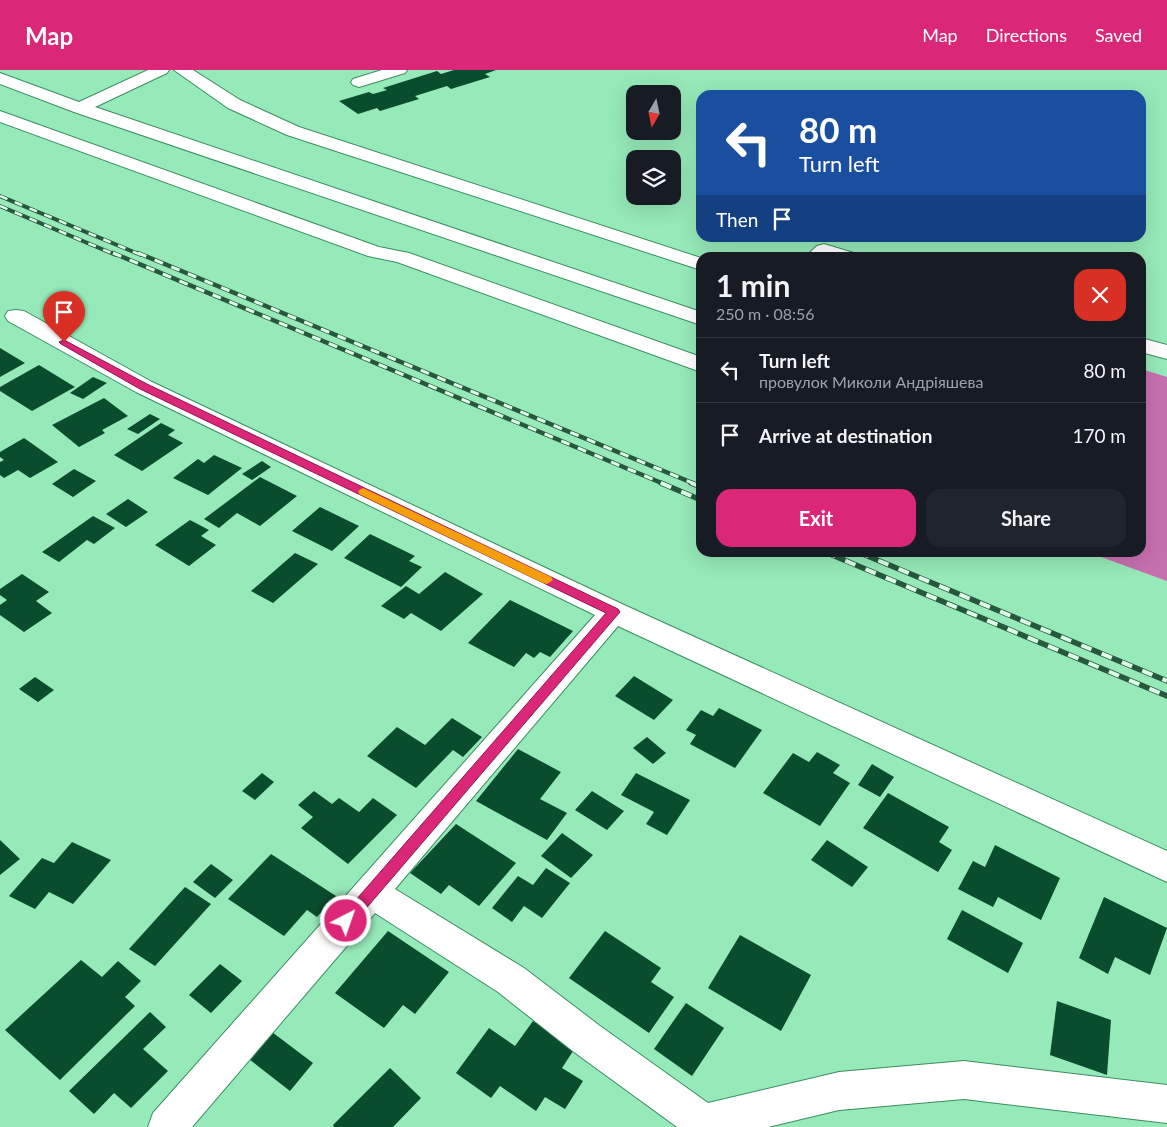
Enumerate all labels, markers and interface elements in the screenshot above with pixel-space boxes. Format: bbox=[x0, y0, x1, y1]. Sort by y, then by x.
text: Map bbox=[25, 21, 73, 50]
text: Map bbox=[922, 24, 958, 46]
text: Directions bbox=[986, 24, 1067, 46]
text: Saved bbox=[1095, 24, 1142, 46]
north arrow bbox=[626, 85, 681, 140]
map controls bbox=[626, 85, 681, 205]
text: 80 m bbox=[799, 108, 877, 150]
icon: left bbox=[716, 110, 781, 175]
button: layers bbox=[626, 150, 681, 205]
text: Turn left bbox=[799, 150, 880, 177]
icon: arrive bbox=[768, 205, 796, 233]
text: Then bbox=[716, 208, 758, 231]
text: 1 min bbox=[716, 267, 790, 303]
button: close bbox=[1074, 269, 1126, 321]
pin bbox=[43, 291, 85, 342]
icon: arrive bbox=[50, 298, 78, 326]
text: 250 m · 08:56 bbox=[716, 304, 815, 323]
text: Turn left bbox=[759, 349, 830, 372]
icon: left bbox=[716, 356, 744, 384]
text: 80 m bbox=[1083, 359, 1126, 382]
text: провулок Миколи Андріяшева bbox=[759, 372, 983, 391]
icon: arrive bbox=[716, 421, 744, 449]
text: Arrive at destination bbox=[759, 424, 932, 447]
text: 170 m bbox=[1072, 424, 1126, 447]
button: Exit bbox=[716, 489, 916, 547]
button: Share bbox=[926, 489, 1126, 547]
position arrow bbox=[319, 894, 371, 946]

